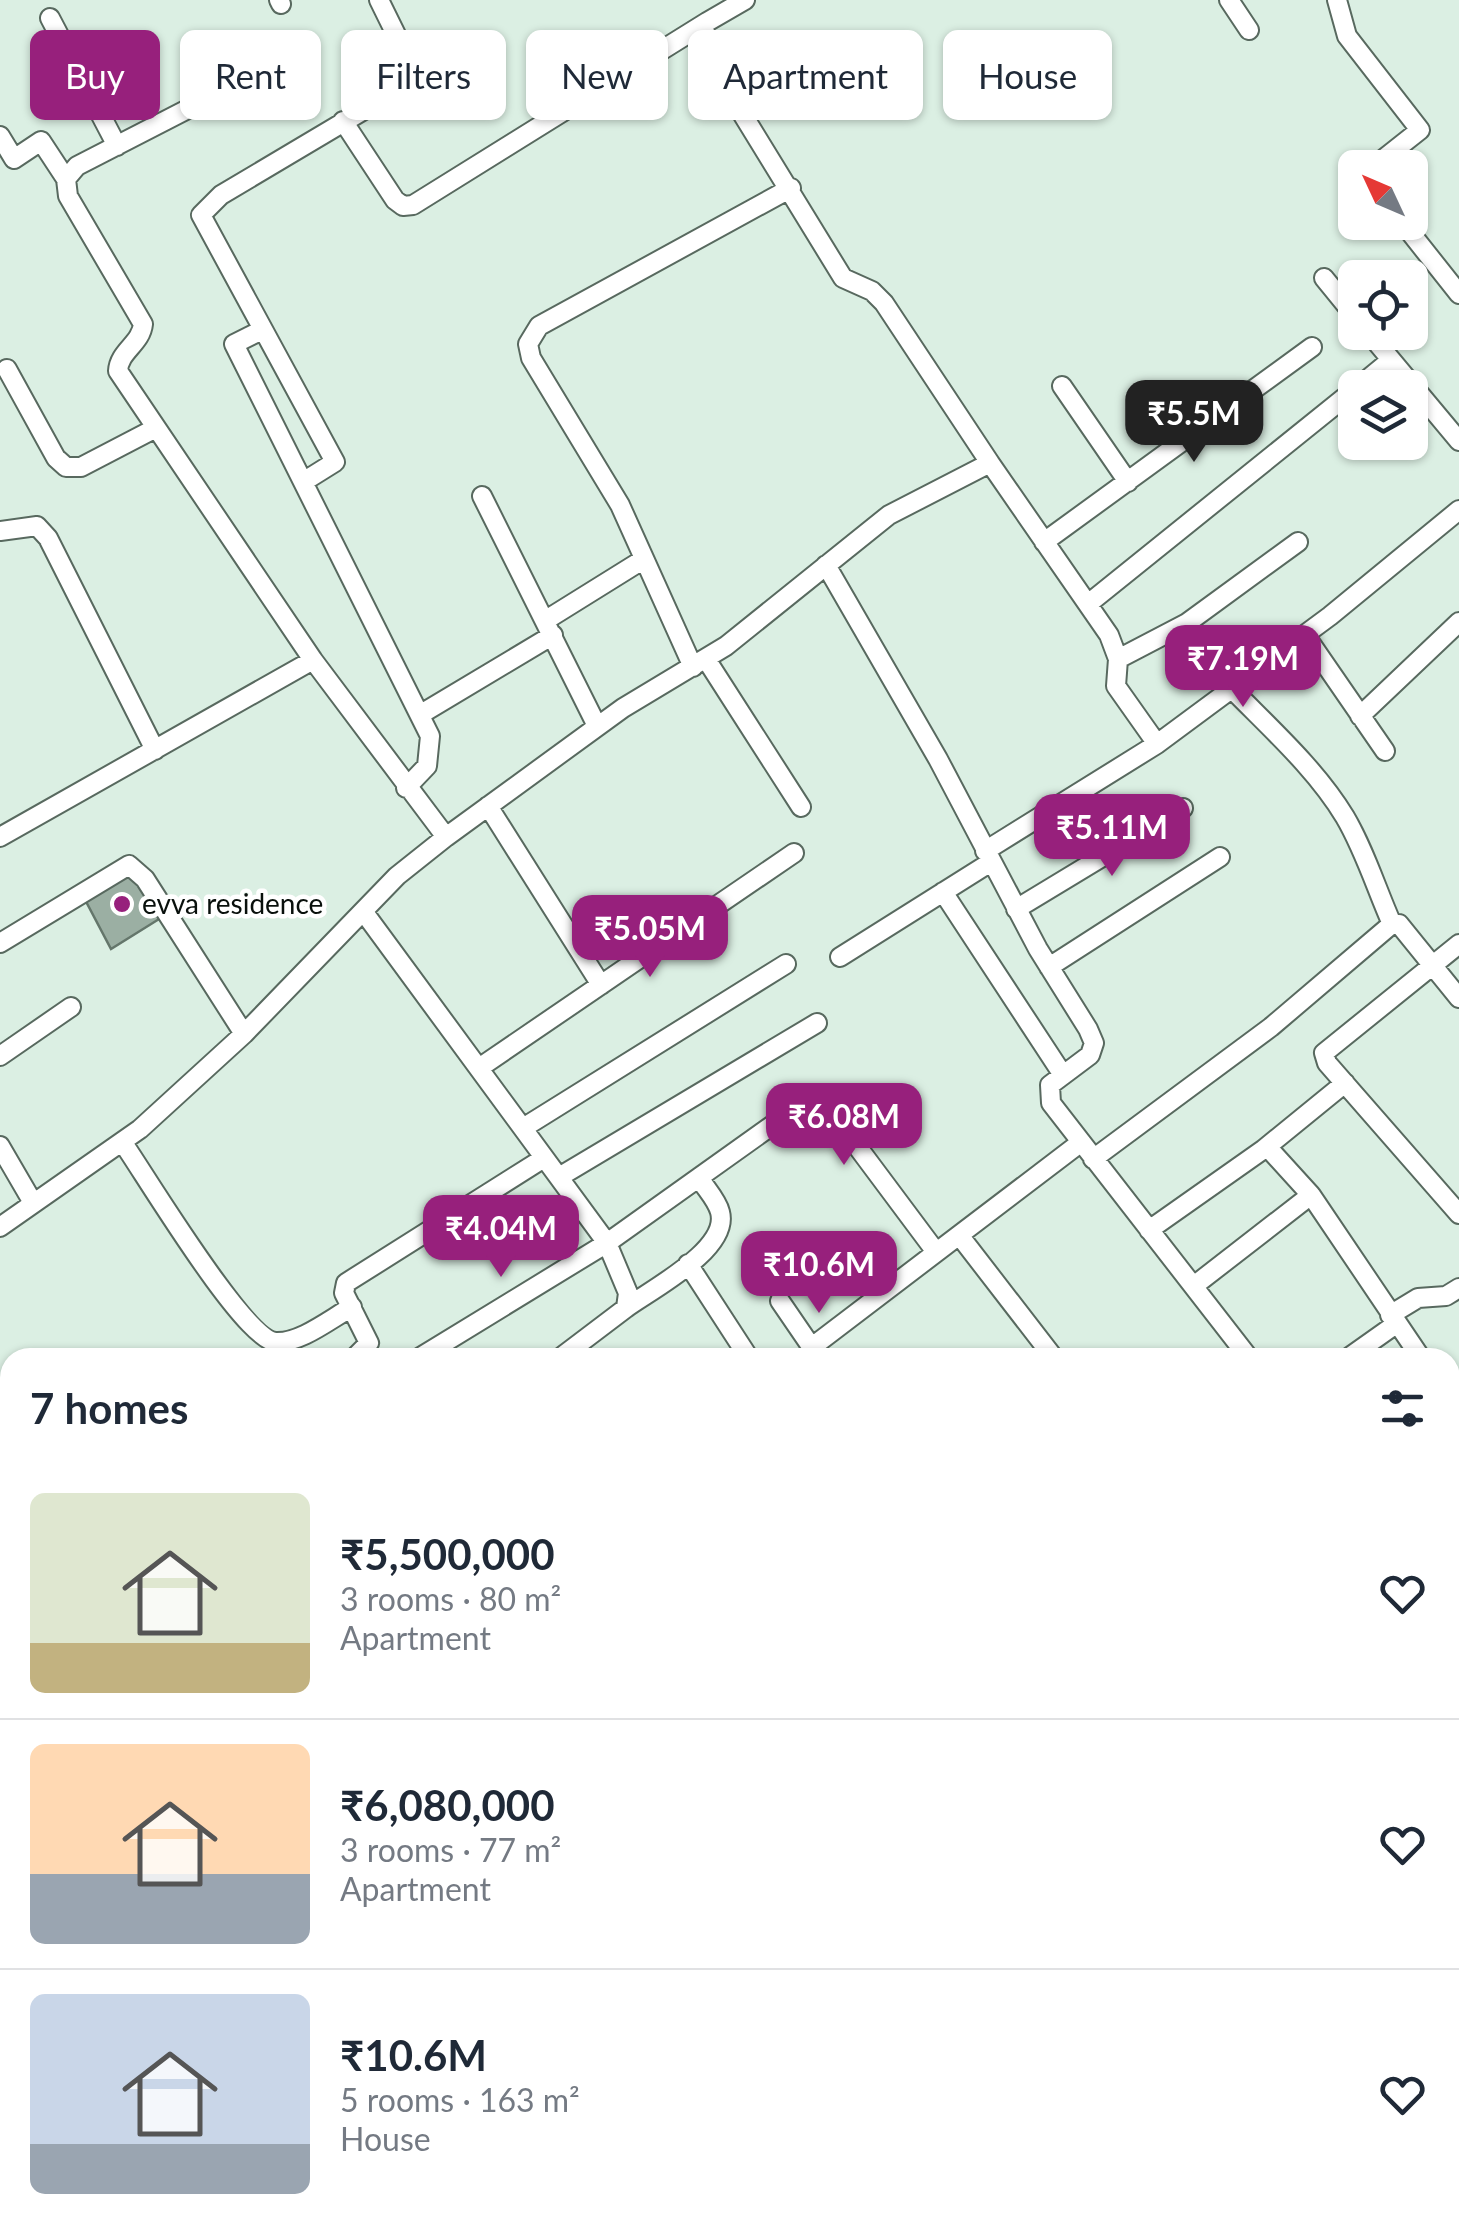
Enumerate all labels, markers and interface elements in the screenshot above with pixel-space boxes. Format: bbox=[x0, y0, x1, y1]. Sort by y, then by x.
chip: Buy bbox=[30, 30, 160, 120]
chip: Rent bbox=[180, 30, 321, 120]
chip: Filters bbox=[341, 30, 506, 120]
chip: New bbox=[526, 30, 668, 120]
chip: Apartment bbox=[688, 30, 923, 120]
chip: House bbox=[943, 30, 1112, 120]
north arrow bbox=[1338, 150, 1428, 240]
map controls bbox=[1338, 150, 1428, 460]
button: locate bbox=[1338, 260, 1428, 350]
button: layers bbox=[1338, 370, 1428, 460]
pin: ₹5.5M bbox=[1124, 380, 1264, 465]
text: ₹5.5M bbox=[1147, 393, 1241, 432]
pin: ₹7.19M bbox=[1162, 625, 1324, 710]
text: ₹7.19M bbox=[1187, 638, 1299, 677]
pin: ₹5.11M bbox=[1031, 794, 1193, 879]
text: ₹5.11M bbox=[1056, 807, 1168, 846]
place label: evva residence bbox=[142, 886, 323, 920]
marker: evva residence bbox=[111, 893, 133, 915]
pin: ₹5.05M bbox=[569, 895, 731, 980]
text: ₹5.05M bbox=[594, 908, 706, 947]
pin: ₹6.08M bbox=[763, 1083, 925, 1168]
text: ₹6.08M bbox=[788, 1096, 900, 1135]
pin: ₹4.04M bbox=[420, 1195, 582, 1280]
text: ₹4.04M bbox=[445, 1208, 557, 1247]
pin: ₹10.6M bbox=[738, 1231, 900, 1316]
text: ₹10.6M bbox=[763, 1244, 875, 1283]
icon: filters bbox=[1375, 1381, 1430, 1436]
text: 7 homes bbox=[30, 1383, 188, 1433]
text: ₹5,500,000 bbox=[340, 1529, 555, 1579]
icon: home bbox=[110, 1533, 230, 1653]
icon: heart bbox=[1375, 1566, 1430, 1621]
text: 3 rooms · 80 m² bbox=[340, 1579, 561, 1618]
text: Apartment bbox=[340, 1618, 491, 1657]
text: ₹6,080,000 bbox=[340, 1780, 555, 1830]
icon: home bbox=[110, 1784, 230, 1904]
icon: heart bbox=[1375, 1817, 1430, 1872]
text: 3 rooms · 77 m² bbox=[340, 1830, 561, 1869]
text: Apartment bbox=[340, 1869, 491, 1908]
text: ₹10.6M bbox=[340, 2030, 487, 2080]
icon: home bbox=[110, 2034, 230, 2154]
icon: heart bbox=[1375, 2067, 1430, 2122]
text: 5 rooms · 163 m² bbox=[340, 2080, 580, 2119]
text: House bbox=[340, 2119, 431, 2158]

